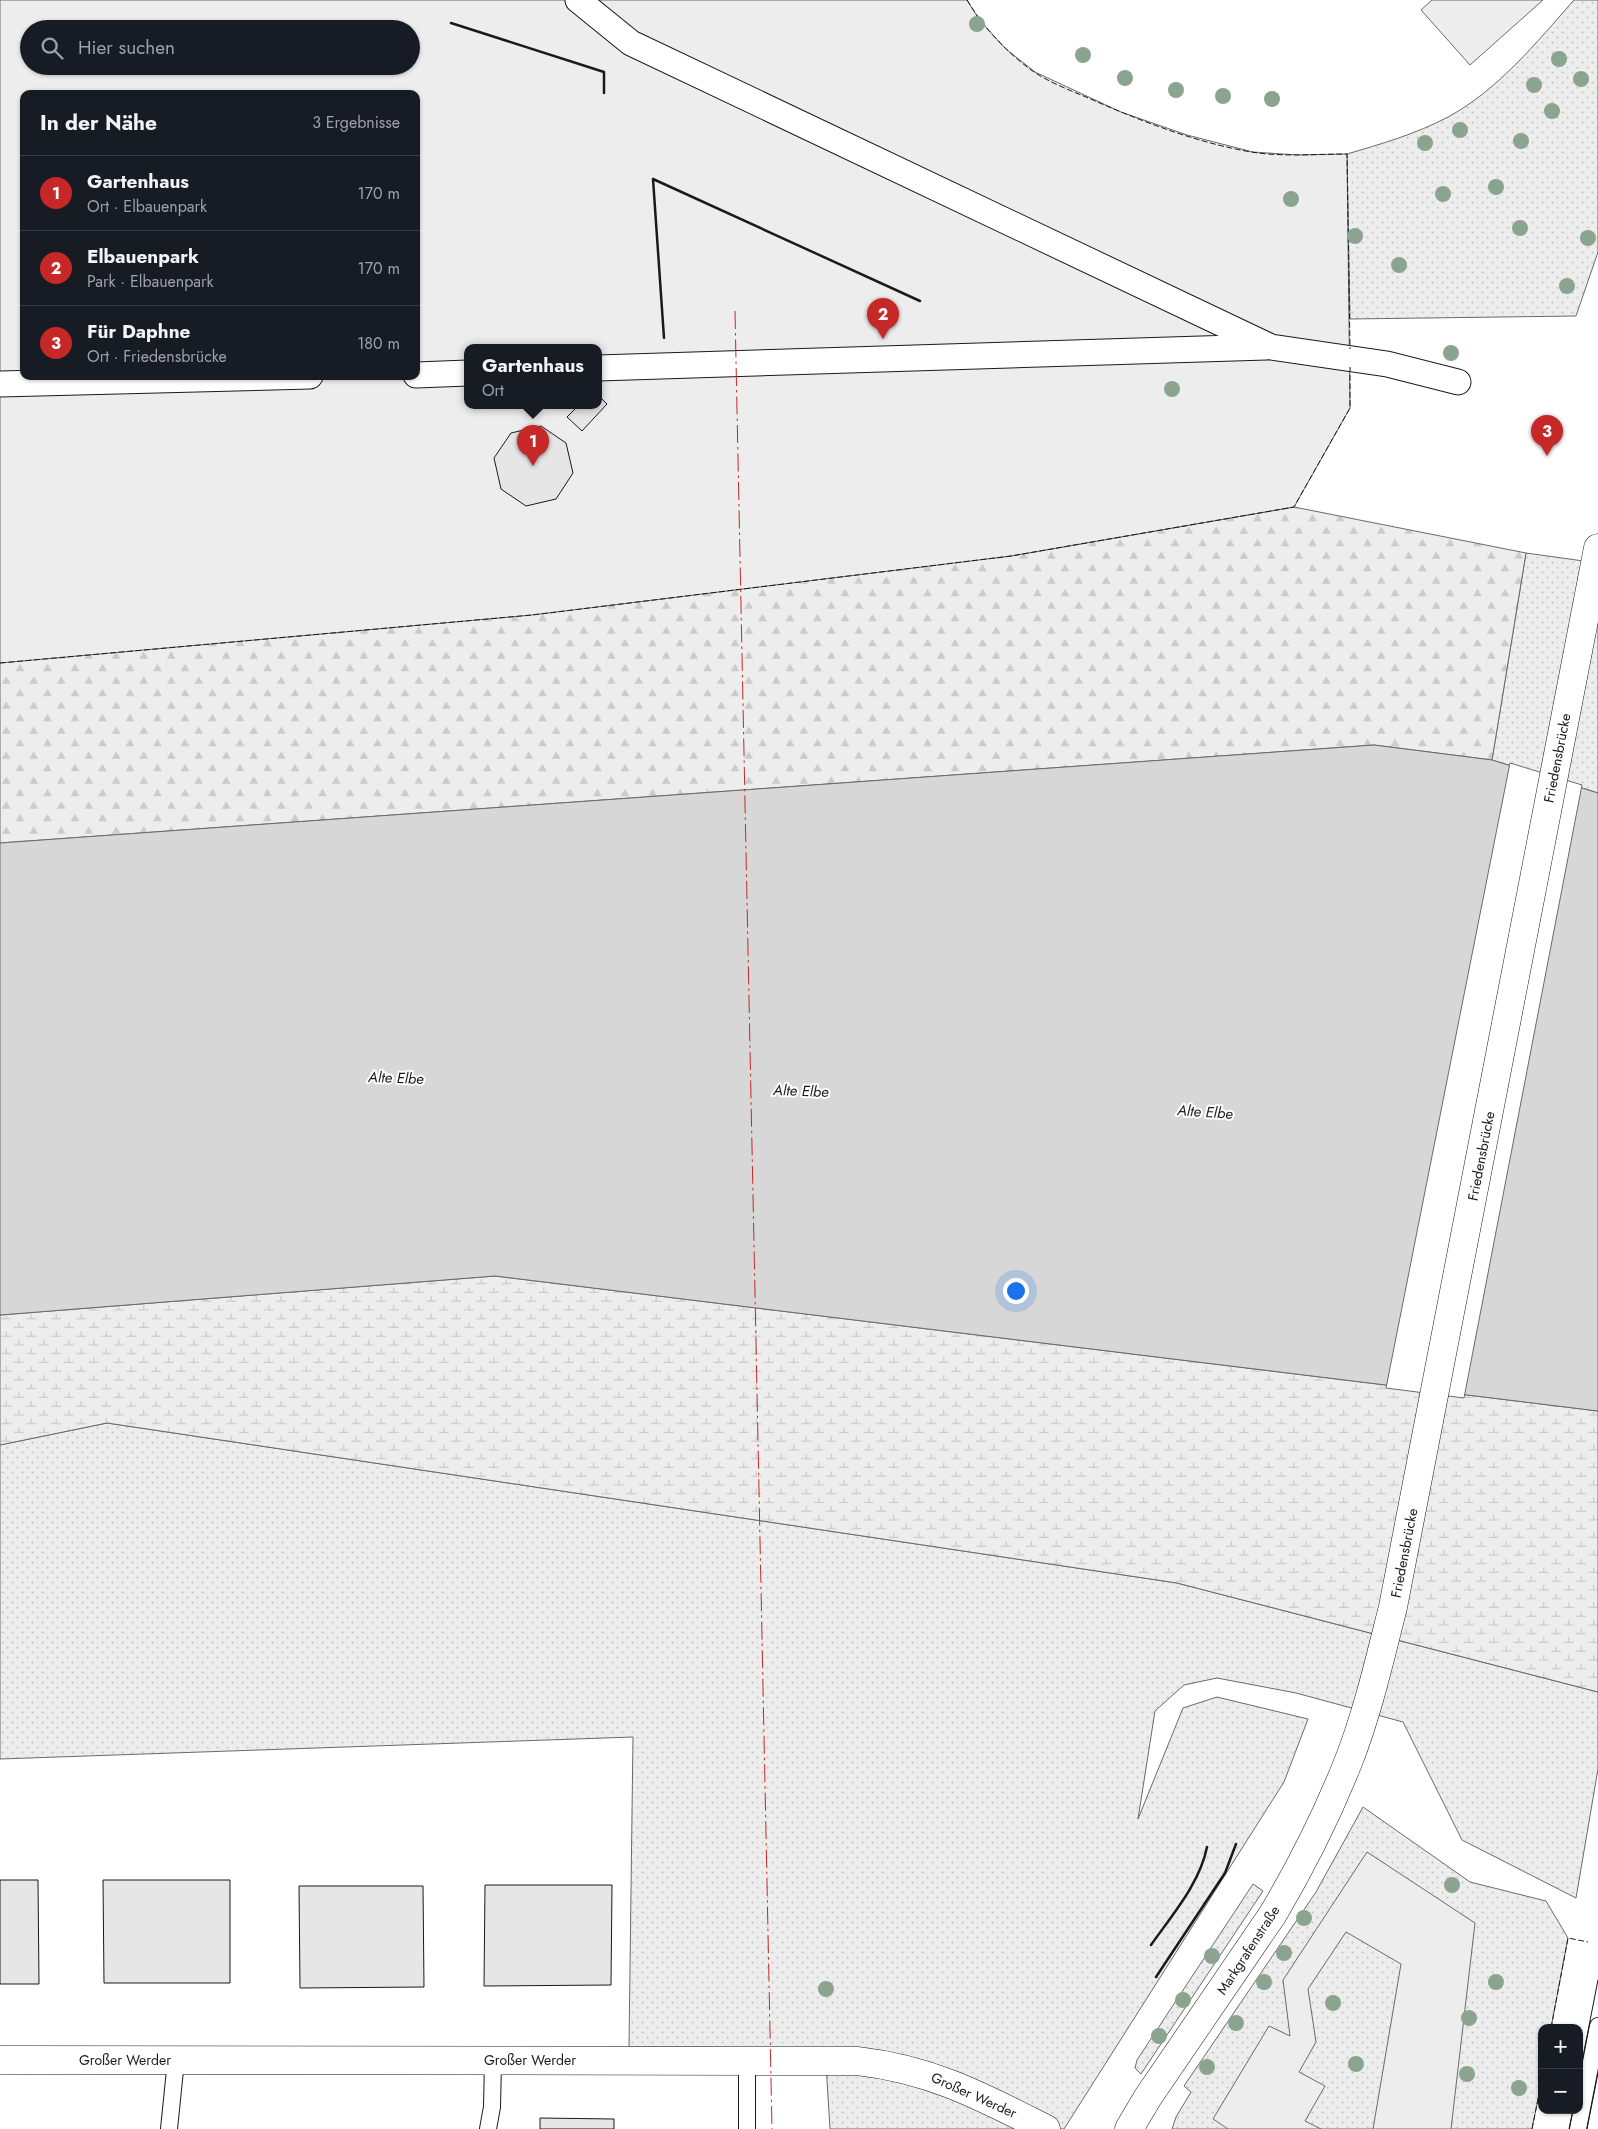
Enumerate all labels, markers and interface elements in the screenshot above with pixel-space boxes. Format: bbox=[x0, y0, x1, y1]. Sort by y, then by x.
search box bbox=[20, 20, 420, 75]
icon: search bbox=[38, 34, 66, 62]
text: Hier suchen bbox=[78, 34, 175, 61]
text: In der Nähe bbox=[40, 108, 157, 138]
text: 3 Ergebnisse bbox=[312, 111, 400, 134]
text: Gartenhaus bbox=[87, 168, 189, 195]
text: 1 bbox=[52, 182, 60, 205]
text: 170 m bbox=[358, 182, 400, 205]
text: Ort · Elbauenpark bbox=[87, 195, 207, 218]
text: Elbauenpark bbox=[87, 243, 199, 270]
text: 2 bbox=[51, 257, 61, 280]
text: 170 m bbox=[358, 257, 400, 280]
text: Park · Elbauenpark bbox=[87, 270, 214, 293]
pin: 2 bbox=[867, 298, 899, 339]
text: Für Daphne bbox=[87, 318, 190, 345]
text: 3 bbox=[51, 332, 61, 355]
text: 180 m bbox=[357, 332, 400, 355]
popup bbox=[464, 344, 602, 409]
text: Ort · Friedensbrücke bbox=[87, 345, 227, 368]
text: Gartenhaus bbox=[482, 352, 584, 379]
text: Ort bbox=[482, 379, 504, 402]
pin: 3 bbox=[1531, 415, 1563, 456]
pin: 1 bbox=[517, 425, 549, 466]
street label: Friedensbrücke bbox=[1539, 712, 1575, 804]
water label: Alte Elbe bbox=[367, 1066, 425, 1090]
water label: Alte Elbe bbox=[772, 1079, 830, 1103]
water label: Alte Elbe bbox=[1175, 1099, 1234, 1125]
street label: Friedensbrücke bbox=[1463, 1110, 1499, 1202]
your location bbox=[1003, 1278, 1029, 1304]
street label: Friedensbrücke bbox=[1386, 1507, 1422, 1599]
street label: Markgrafenstraße bbox=[1212, 1902, 1284, 1998]
map controls bbox=[1538, 2024, 1583, 2114]
button: + bbox=[1538, 2024, 1583, 2069]
street label: Großer Werder bbox=[79, 2050, 171, 2070]
street label: Großer Werder bbox=[484, 2050, 576, 2070]
street label: Großer Werder bbox=[928, 2067, 1020, 2123]
button: − bbox=[1538, 2069, 1583, 2114]

